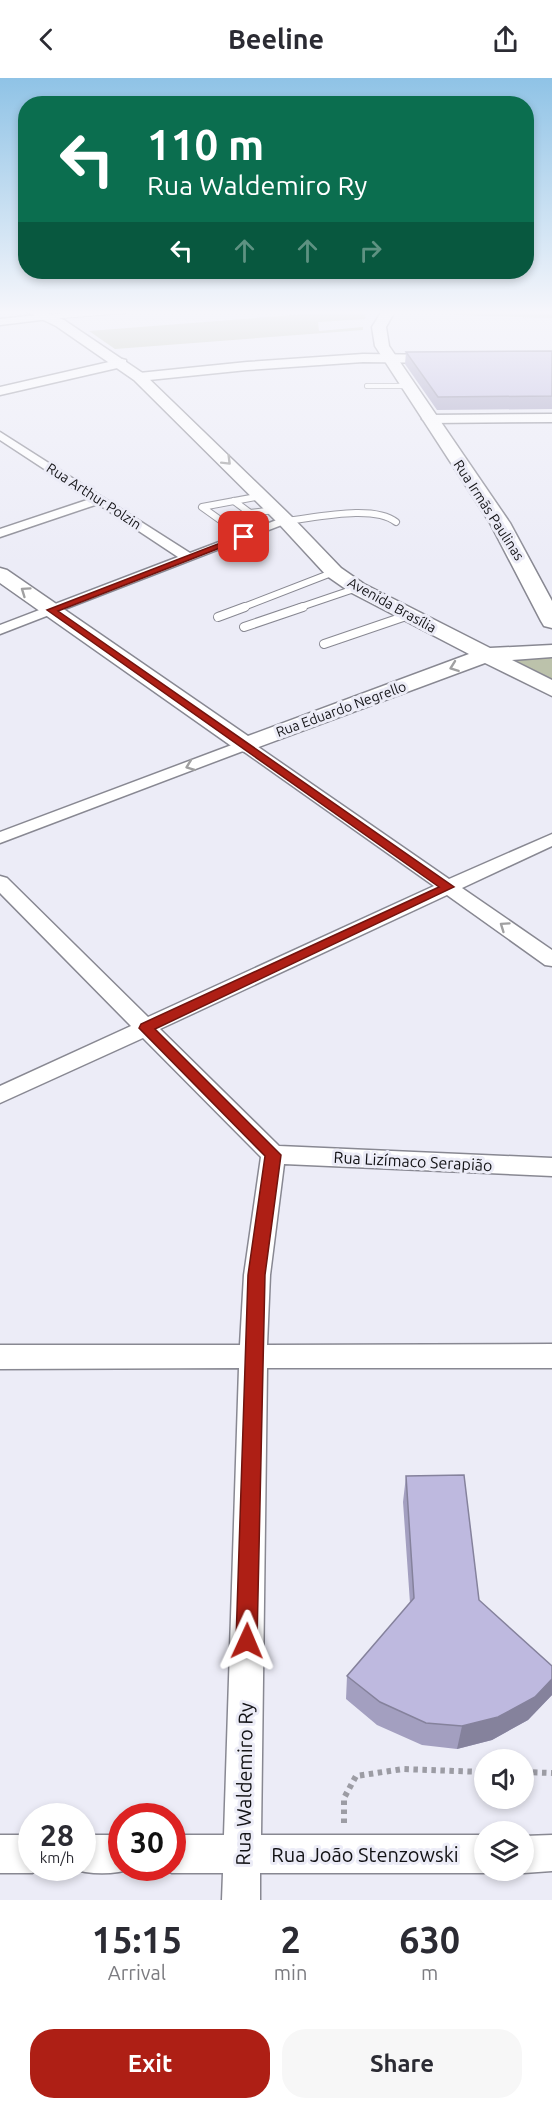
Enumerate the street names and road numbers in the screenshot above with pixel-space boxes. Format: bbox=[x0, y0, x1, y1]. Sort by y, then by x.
street label: Rua Irmãs Paulinas bbox=[451, 457, 527, 563]
street label: Rua Arthur Polzin bbox=[44, 459, 144, 533]
street label: Avenida Brasília bbox=[345, 574, 439, 636]
street label: Rua Eduardo Negrello bbox=[274, 678, 408, 740]
street label: Rua Lizímaco Serapião bbox=[333, 1148, 493, 1174]
street label: Rua Waldemiro Ry bbox=[231, 1702, 257, 1866]
street label: Rua João Stenzowski bbox=[271, 1843, 459, 1866]

